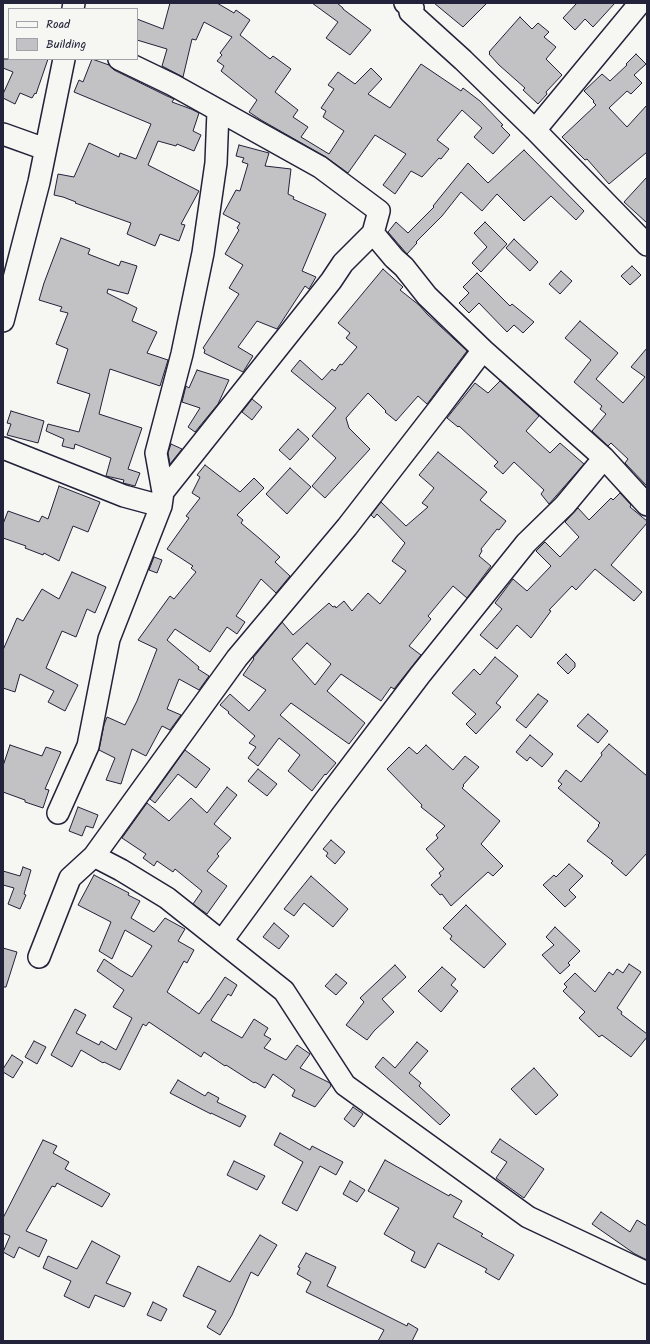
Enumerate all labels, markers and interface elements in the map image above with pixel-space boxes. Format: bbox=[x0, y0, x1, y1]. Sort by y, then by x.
legend bbox=[8, 8, 138, 60]
text: Road bbox=[46, 15, 70, 34]
text: Building bbox=[46, 35, 86, 54]

